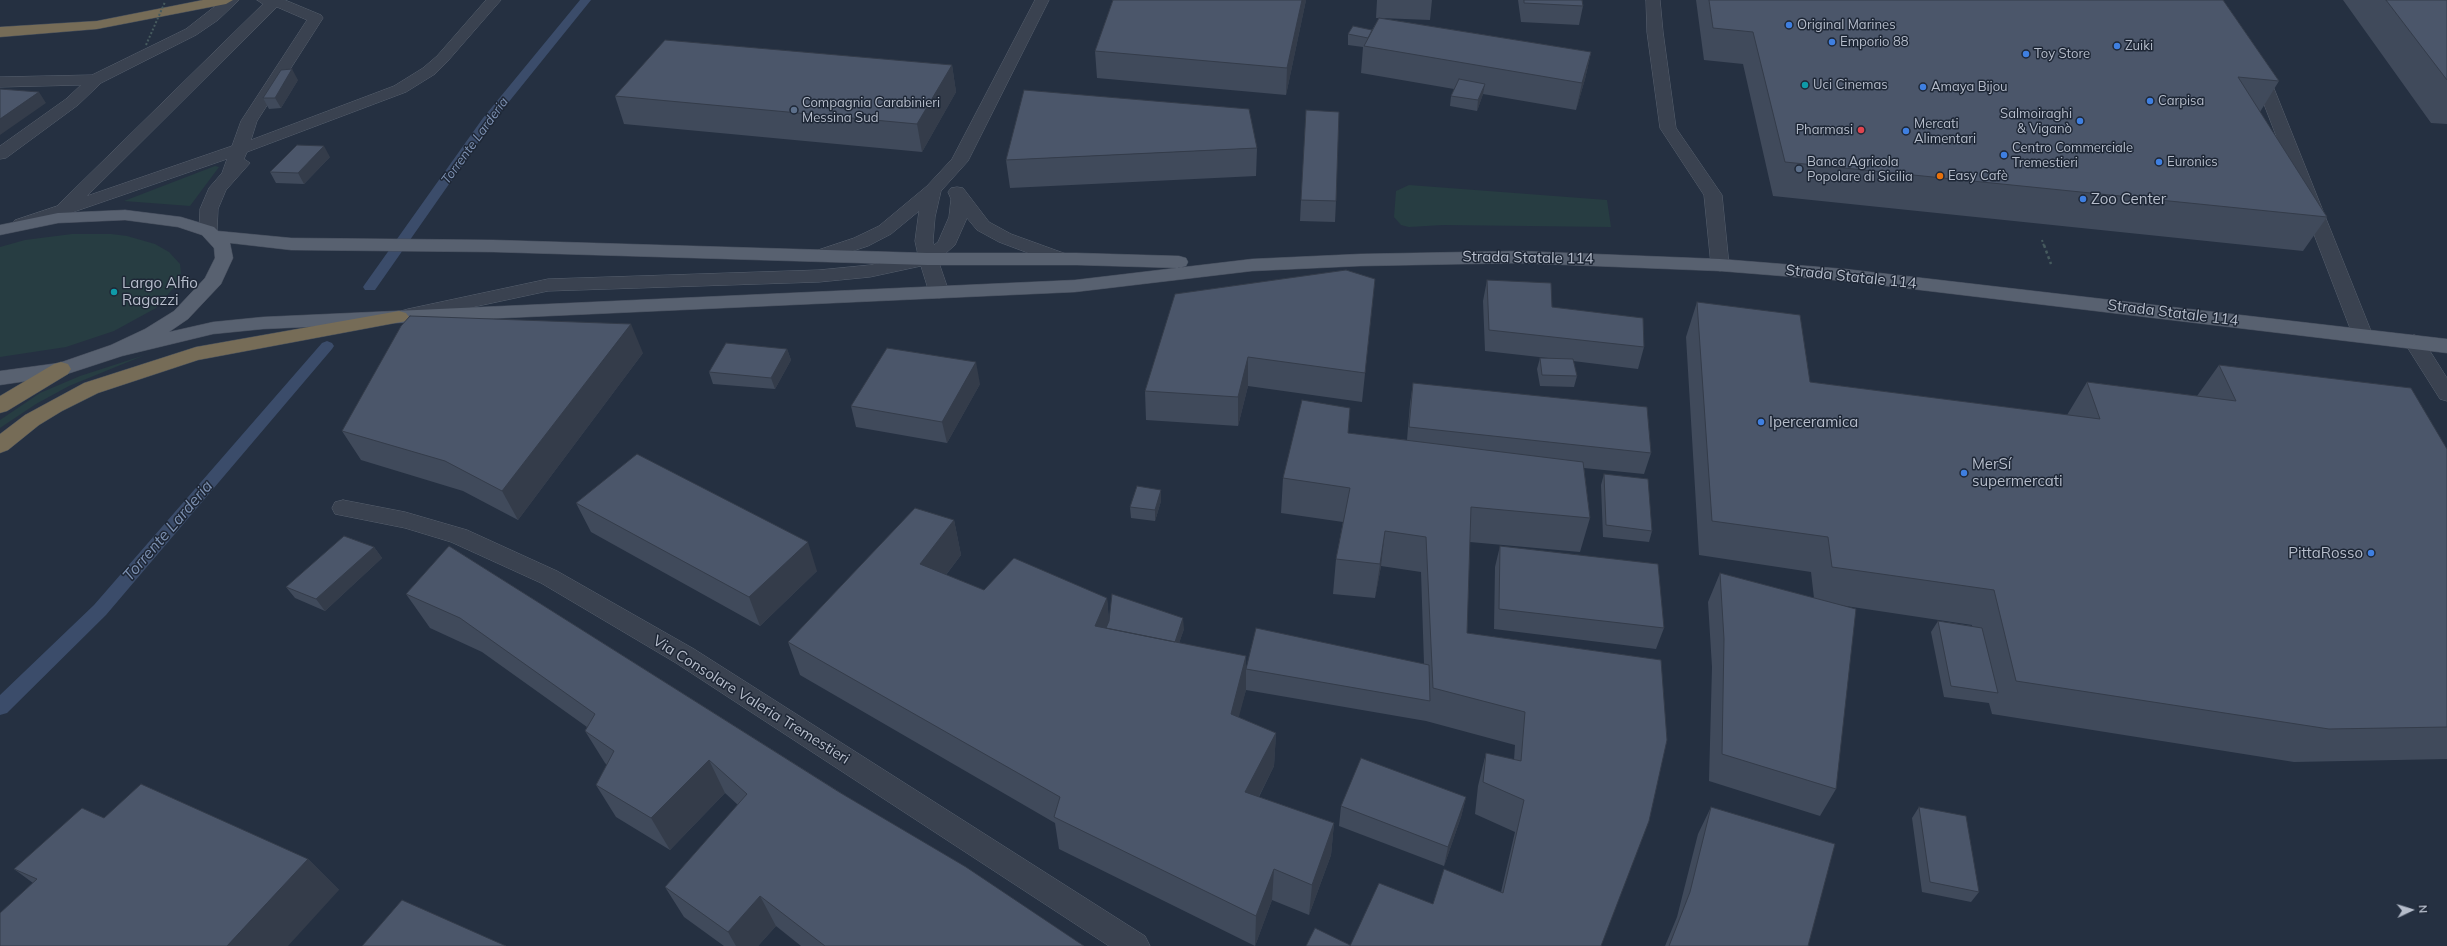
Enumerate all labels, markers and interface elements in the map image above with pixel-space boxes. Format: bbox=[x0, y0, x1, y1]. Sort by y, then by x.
place label: Original Marines bbox=[1797, 17, 1896, 33]
marker: Original Marines bbox=[1784, 20, 1794, 30]
place label: Emporio 88 bbox=[1840, 34, 1909, 50]
marker: Emporio 88 bbox=[1827, 37, 1837, 47]
place label: Zuiki bbox=[2125, 38, 2153, 54]
marker: Zuiki bbox=[2112, 41, 2122, 51]
place label: Toy Store bbox=[2034, 46, 2090, 62]
marker: Toy Store bbox=[2021, 49, 2031, 59]
place label: Uci Cinemas bbox=[1813, 77, 1888, 93]
place label: Amaya Bijou bbox=[1931, 79, 2008, 95]
marker: Uci Cinemas bbox=[1800, 80, 1810, 90]
marker: Amaya Bijou bbox=[1918, 82, 1928, 92]
place label: Carpisa bbox=[2158, 93, 2204, 109]
water label: Torrente Larderia bbox=[438, 95, 512, 187]
place label: Compagnia Carabinieri Messina Sud bbox=[802, 95, 940, 126]
marker: Carpisa bbox=[2145, 96, 2155, 106]
marker: Compagnia Carabinieri Messina Sud bbox=[789, 105, 799, 115]
place label: Salmoiraghi & Viganò bbox=[2000, 106, 2072, 137]
place label: Mercati Alimentari bbox=[1914, 116, 1976, 147]
marker: Salmoiraghi & Viganò bbox=[2075, 116, 2085, 126]
place label: Pharmasi bbox=[1796, 122, 1853, 138]
marker: Pharmasi bbox=[1856, 125, 1866, 135]
marker: Mercati Alimentari bbox=[1901, 126, 1911, 136]
place label: Centro Commerciale Tremestieri bbox=[2012, 140, 2133, 171]
marker: Centro Commerciale Tremestieri bbox=[1999, 150, 2009, 160]
place label: Banca Agricola Popolare di Sicilia bbox=[1807, 154, 1913, 185]
place label: Euronics bbox=[2167, 154, 2218, 170]
marker: Euronics bbox=[2154, 157, 2164, 167]
marker: Banca Agricola Popolare di Sicilia bbox=[1794, 164, 1804, 174]
place label: Easy Cafè bbox=[1948, 168, 2008, 184]
marker: Easy Cafè bbox=[1935, 171, 1945, 181]
place label: Zoo Center bbox=[2091, 190, 2166, 208]
marker: Zoo Center bbox=[2078, 194, 2088, 204]
street label: Strada Statale 114 bbox=[1462, 248, 1594, 268]
street label: Strada Statale 114 bbox=[1785, 261, 1917, 293]
place label: Largo Alfio Ragazzi bbox=[122, 274, 198, 309]
marker: Largo Alfio Ragazzi bbox=[109, 287, 119, 297]
street label: Strada Statale 114 bbox=[2107, 296, 2239, 330]
place label: Iperceramica bbox=[1769, 413, 1858, 431]
marker: Iperceramica bbox=[1756, 417, 1766, 427]
place label: MerSí supermercati bbox=[1972, 455, 2063, 490]
marker: MerSí supermercati bbox=[1959, 468, 1969, 478]
water label: Torrente Larderia bbox=[119, 477, 217, 585]
place label: PittaRosso bbox=[2288, 544, 2363, 562]
marker: PittaRosso bbox=[2366, 548, 2376, 558]
street label: Via Consolare Valeria Tremestieri bbox=[649, 632, 853, 768]
north arrow bbox=[2391, 890, 2431, 930]
text: N bbox=[2416, 905, 2430, 914]

